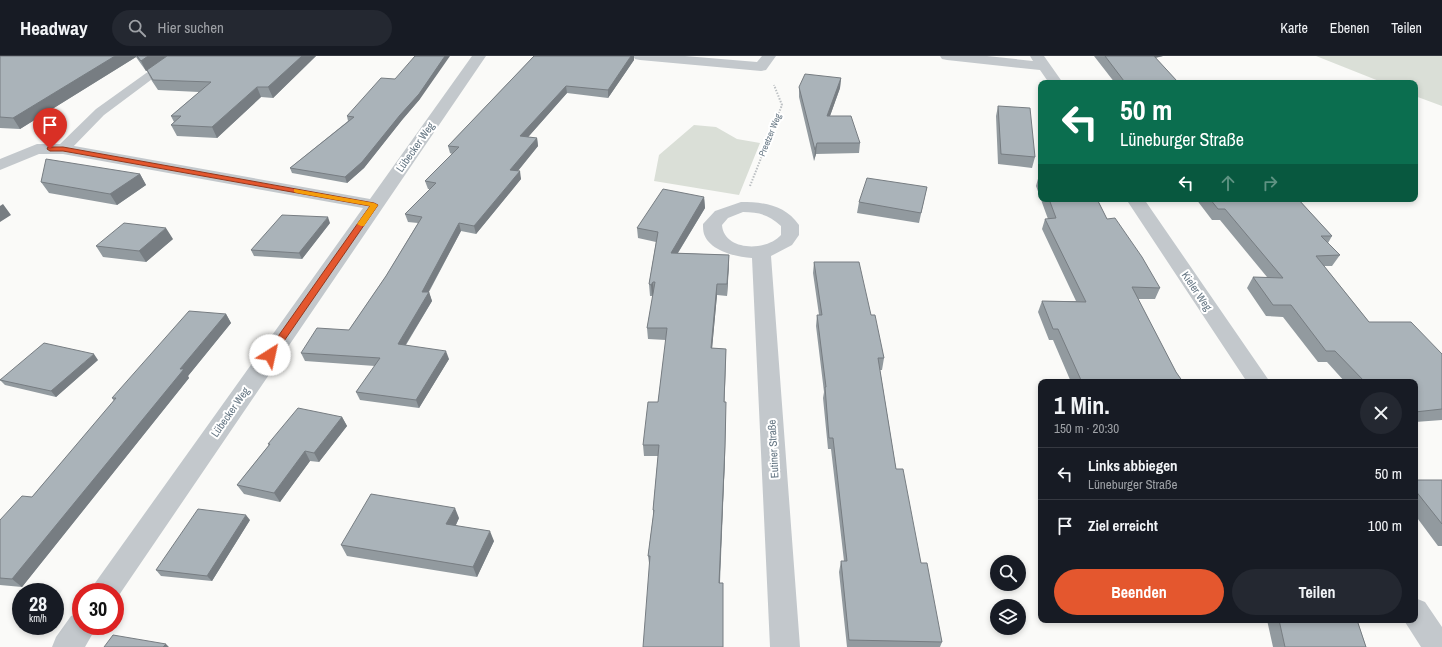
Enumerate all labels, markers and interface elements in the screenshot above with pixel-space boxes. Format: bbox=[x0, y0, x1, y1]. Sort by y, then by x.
search box bbox=[112, 10, 392, 46]
text: Headway bbox=[20, 15, 88, 41]
icon: search bbox=[126, 17, 148, 39]
text: Hier suchen bbox=[158, 17, 224, 38]
text: Karte bbox=[1280, 19, 1308, 37]
text: Ebenen bbox=[1330, 19, 1369, 37]
text: Teilen bbox=[1391, 19, 1422, 37]
text: 50 m bbox=[1120, 91, 1172, 129]
icon: left bbox=[1054, 96, 1106, 148]
pin bbox=[33, 108, 67, 149]
street label: Preetzer Weg bbox=[756, 111, 784, 158]
icon: arrive bbox=[39, 114, 61, 136]
street label: Lübecker Weg bbox=[393, 119, 437, 175]
text: Lüneburger Straße bbox=[1120, 127, 1244, 152]
icon: left bbox=[1175, 172, 1197, 194]
icon: ahead bbox=[1217, 172, 1239, 194]
icon: right bbox=[1259, 172, 1281, 194]
street label: Kieler Weg bbox=[1179, 269, 1215, 313]
position arrow bbox=[249, 334, 291, 376]
street label: Lübecker Weg bbox=[208, 384, 252, 440]
text: 1 Min. bbox=[1054, 389, 1110, 421]
button: close bbox=[1360, 392, 1402, 434]
street label: Eutiner Straße bbox=[764, 419, 782, 479]
text: 150 m · 20:30 bbox=[1054, 420, 1119, 437]
text: Links abbiegen bbox=[1088, 455, 1178, 476]
icon: left bbox=[1054, 463, 1076, 485]
text: 50 m bbox=[1375, 463, 1402, 484]
text: Lüneburger Straße bbox=[1088, 476, 1177, 493]
icon: arrive bbox=[1054, 515, 1076, 537]
text: Ziel erreicht bbox=[1088, 515, 1158, 536]
text: 100 m bbox=[1368, 515, 1402, 536]
map controls bbox=[990, 555, 1026, 635]
button: search bbox=[990, 555, 1026, 591]
button: Beenden bbox=[1054, 569, 1224, 615]
button: Teilen bbox=[1232, 569, 1402, 615]
speed limit sign: 30 bbox=[72, 583, 124, 635]
text: 28 bbox=[29, 590, 47, 617]
button: layers bbox=[990, 599, 1026, 635]
text: km/h bbox=[29, 612, 47, 625]

